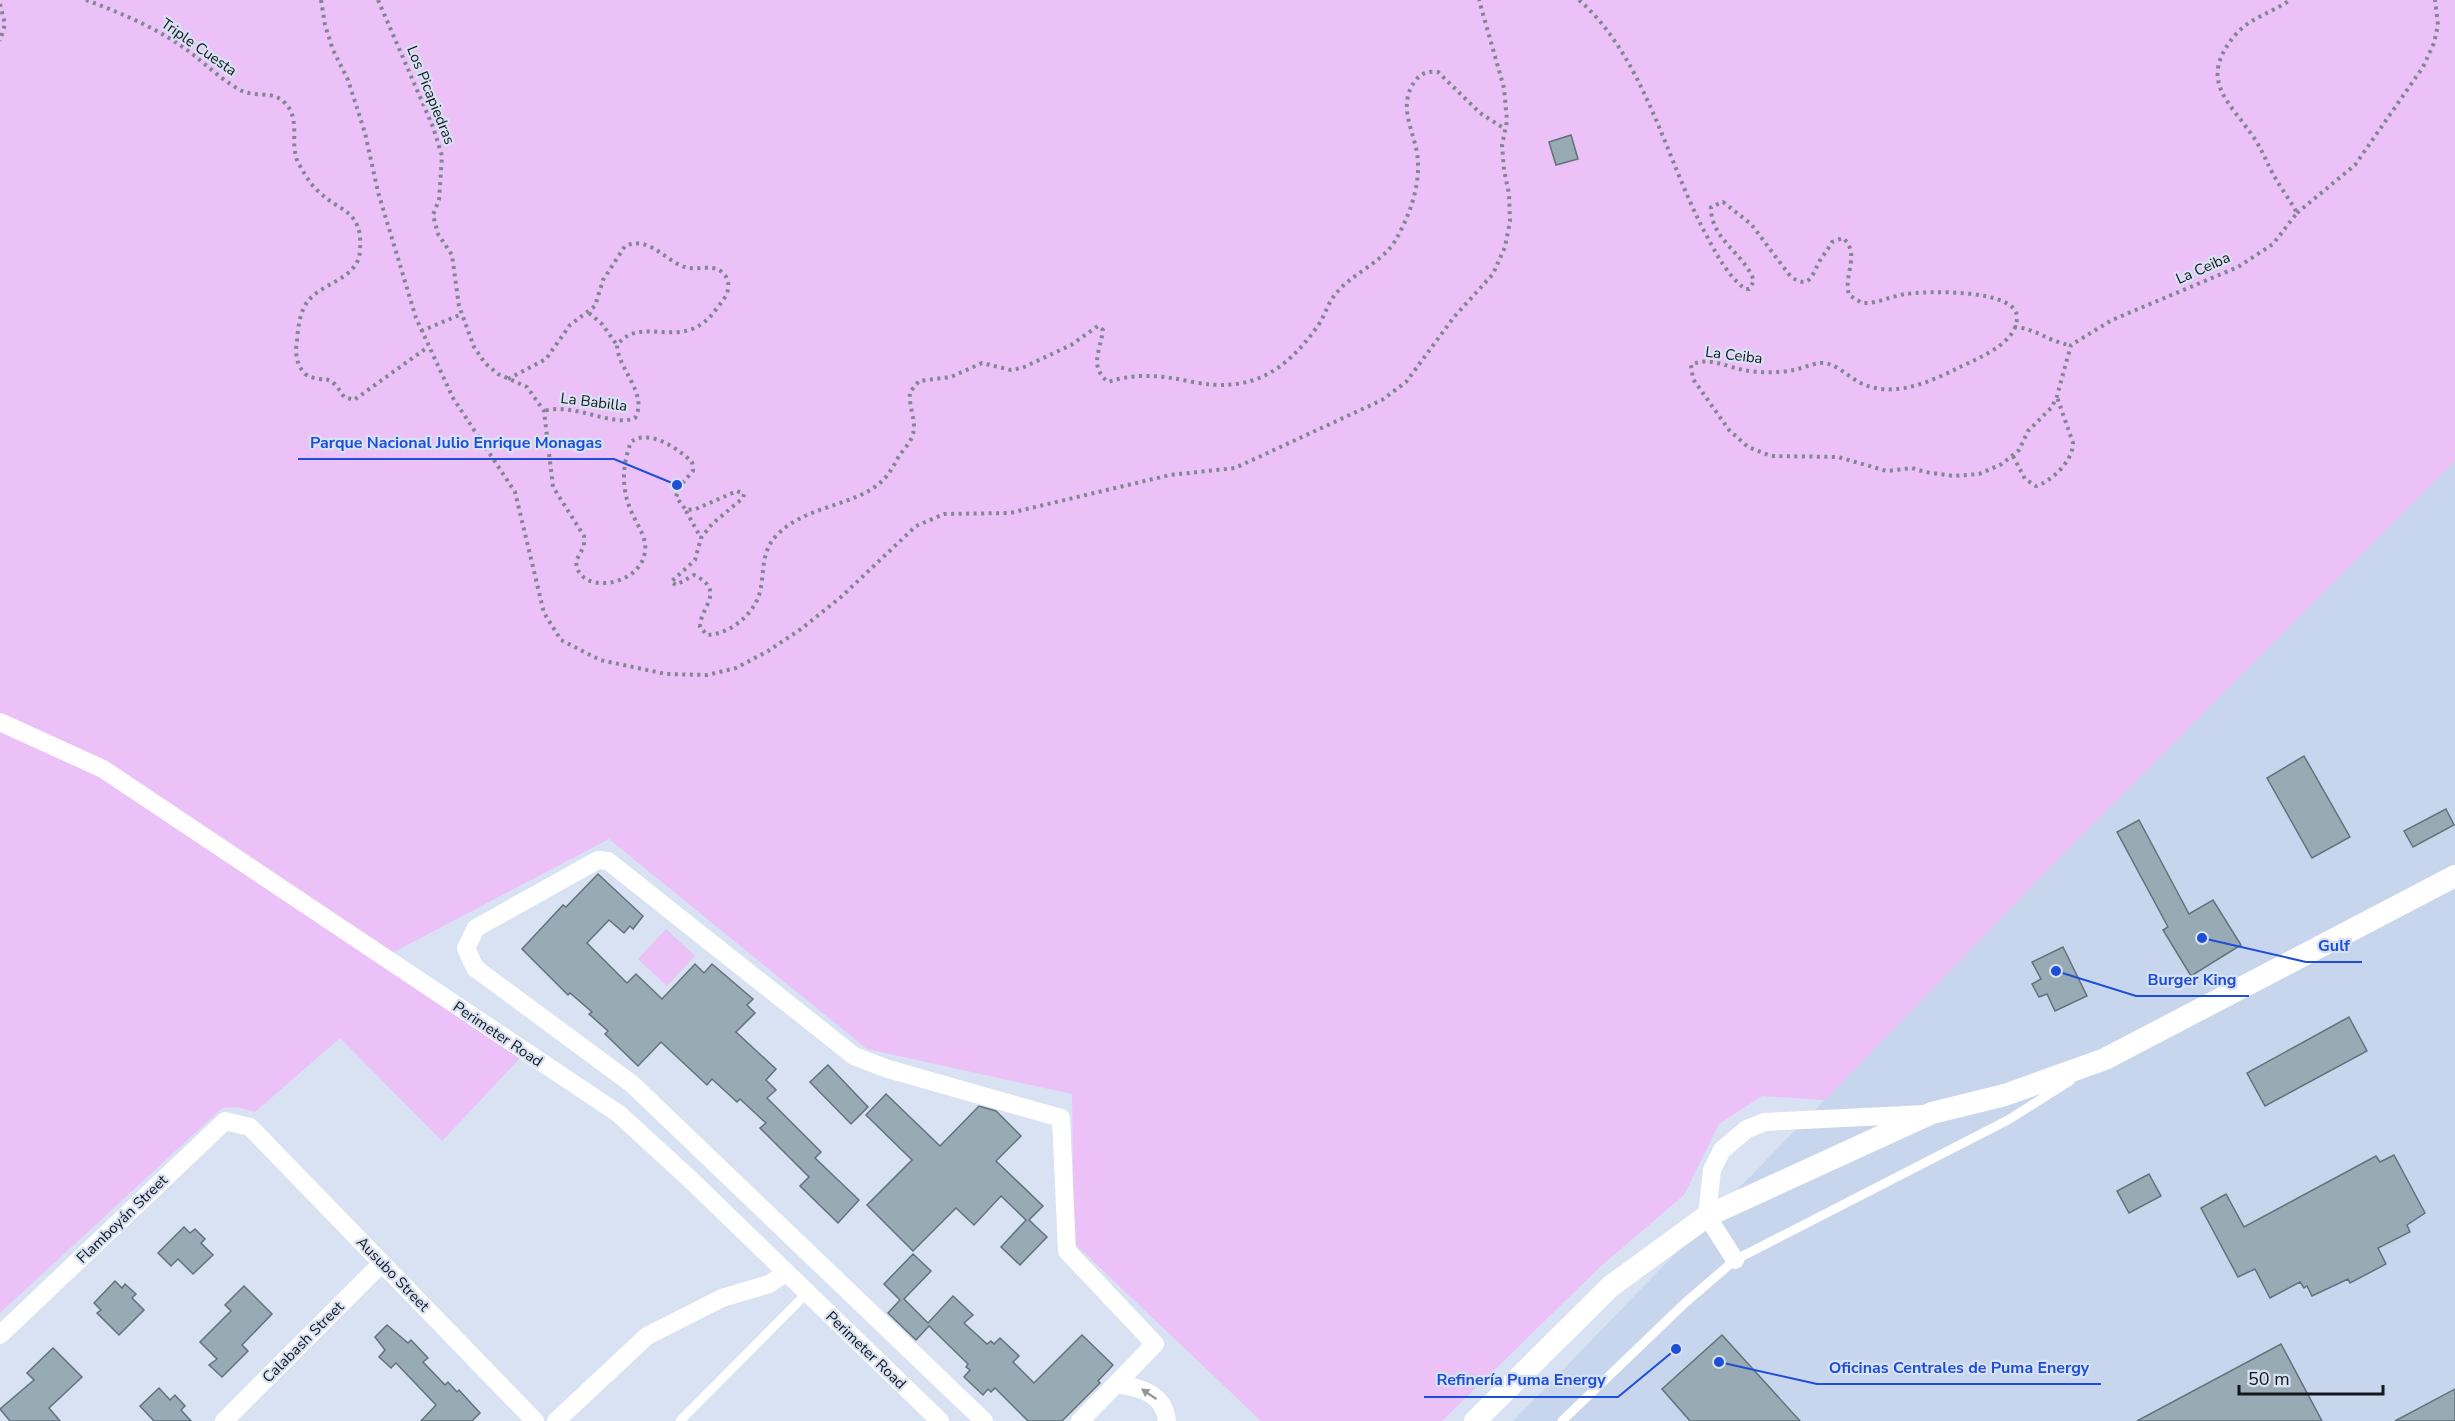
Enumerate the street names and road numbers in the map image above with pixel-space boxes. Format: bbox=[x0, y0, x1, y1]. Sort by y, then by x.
street label: Triple Cuesta bbox=[157, 13, 241, 81]
street label: Los Picapiedras bbox=[402, 43, 460, 147]
street label: La Ceiba bbox=[2173, 247, 2233, 289]
street label: La Ceiba bbox=[1704, 342, 1764, 368]
street label: La Babilla bbox=[559, 388, 629, 416]
street label: Perimeter Road bbox=[449, 997, 547, 1071]
street label: Flamboyán Street bbox=[72, 1170, 172, 1268]
street label: Ausubo Street bbox=[352, 1232, 434, 1316]
street label: Calabash Street bbox=[258, 1296, 349, 1387]
street label: Perimeter Road bbox=[822, 1307, 910, 1393]

